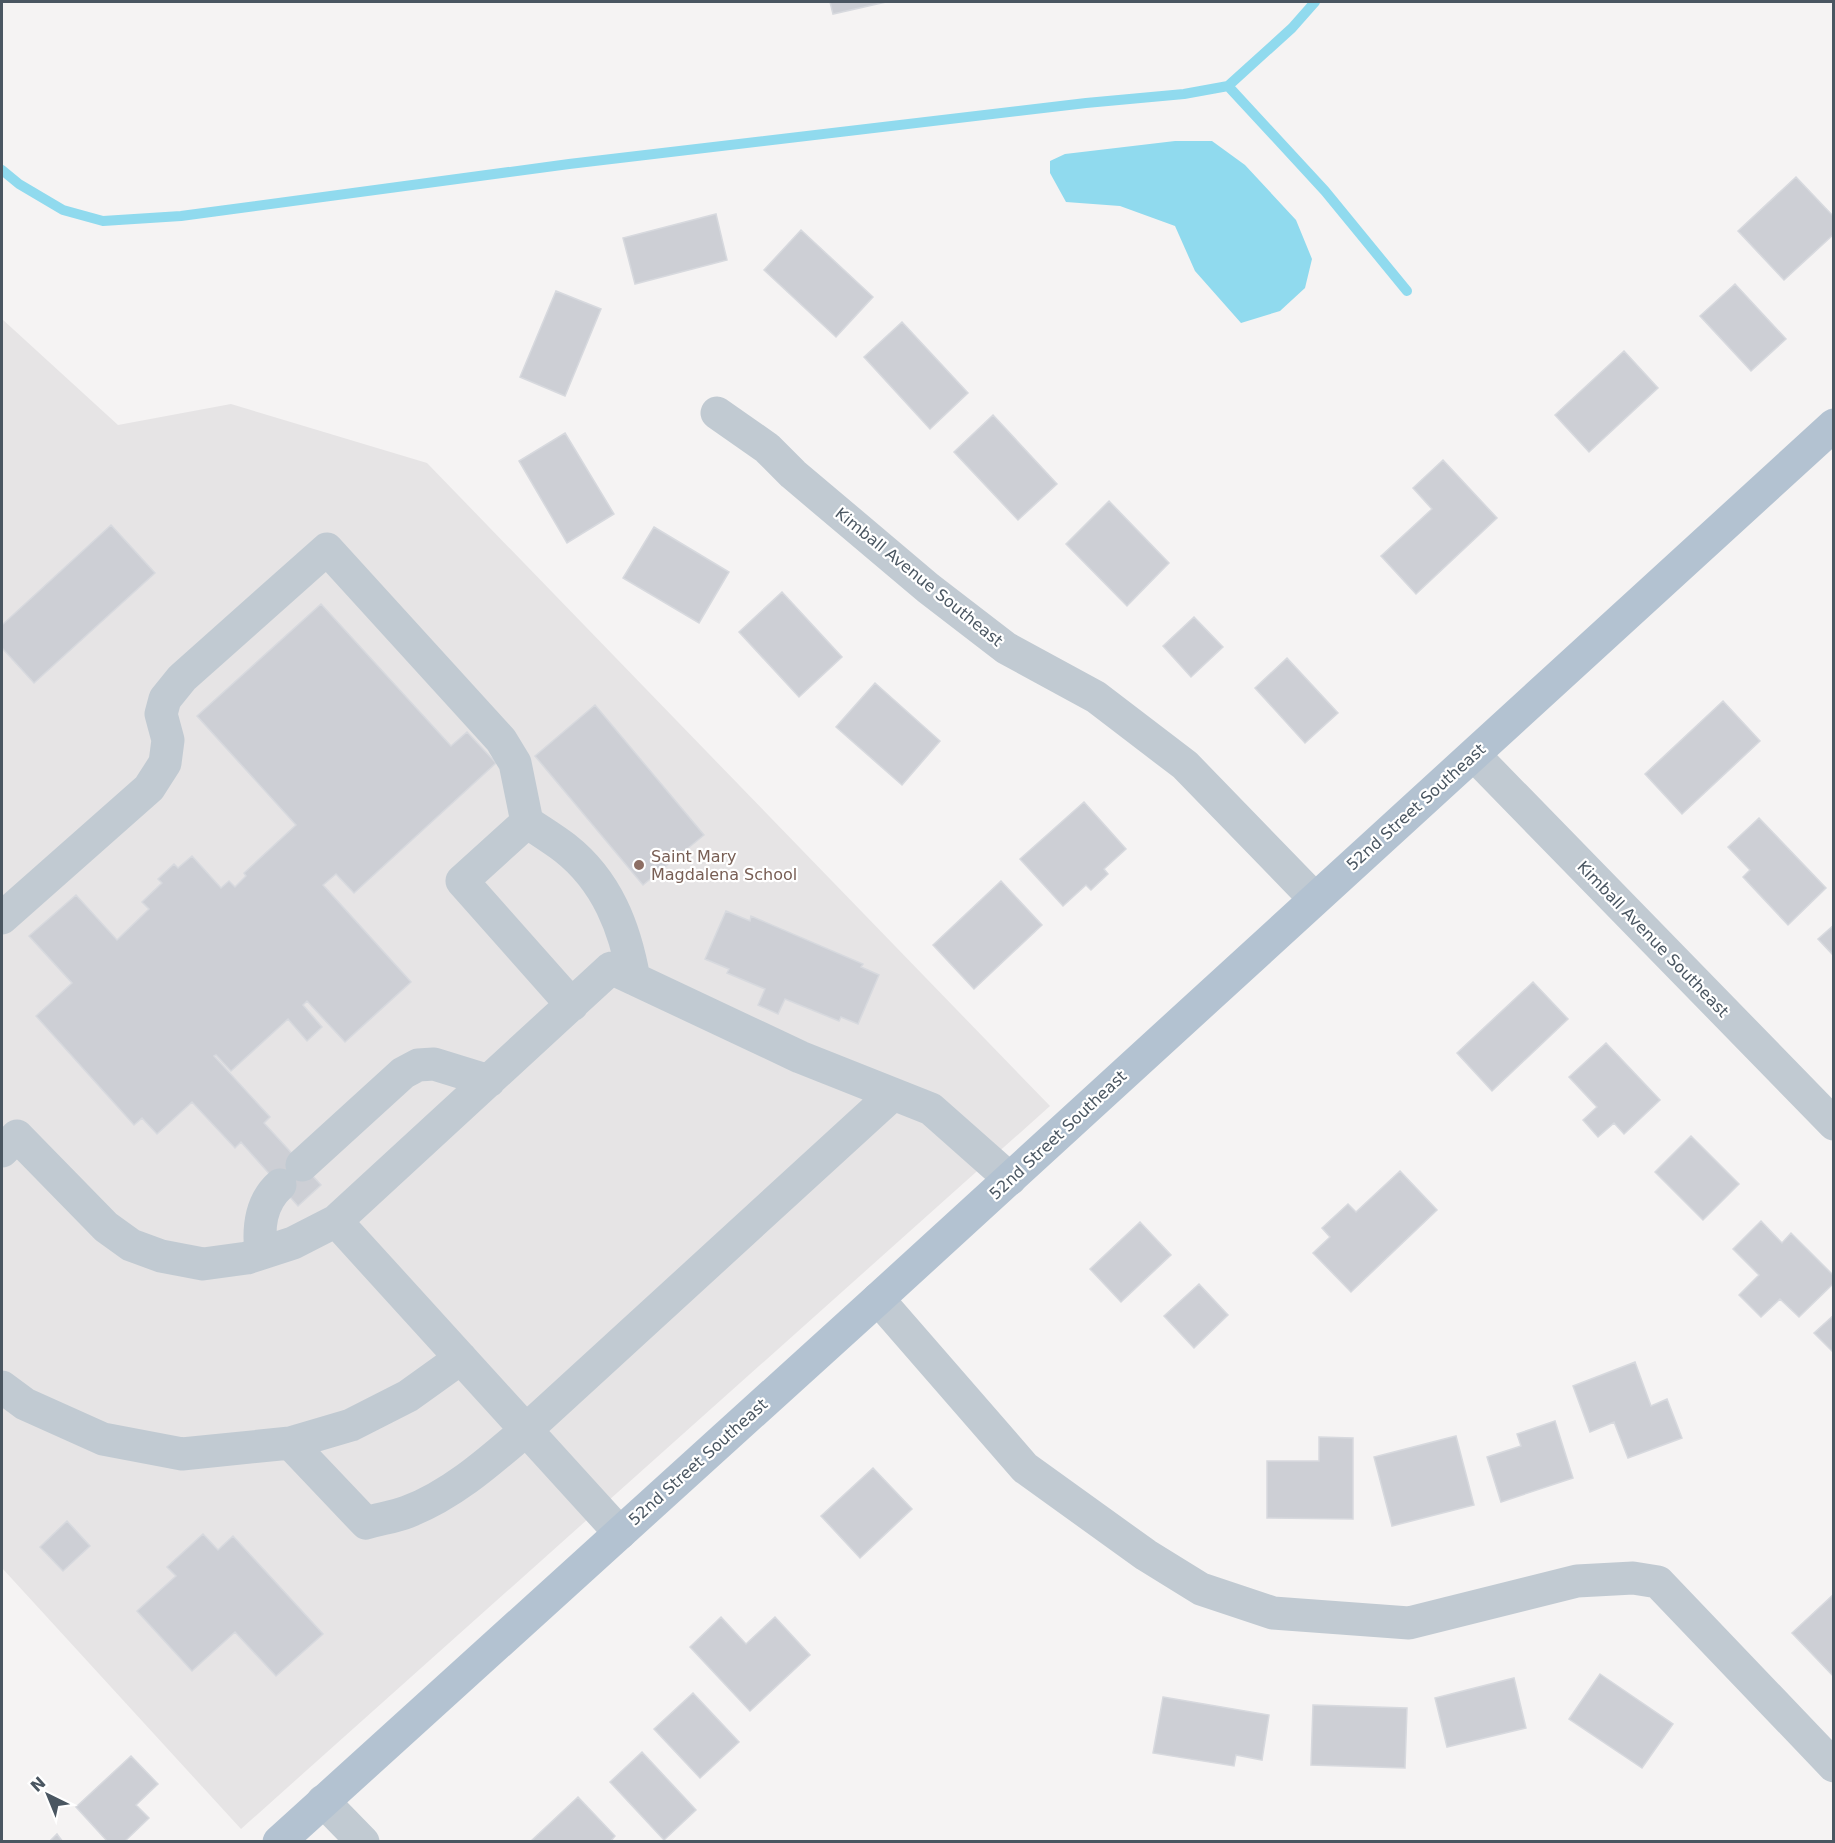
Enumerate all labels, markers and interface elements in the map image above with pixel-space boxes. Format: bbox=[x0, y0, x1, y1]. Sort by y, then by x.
street label: Kimball Avenue Southeast bbox=[832, 504, 1006, 650]
street label: 52nd Street Southeast bbox=[1343, 740, 1489, 874]
place label: Saint Mary Magdalena School bbox=[651, 847, 797, 884]
street label: Kimball Avenue Southeast bbox=[1573, 857, 1733, 1021]
marker: Saint Mary Magdalena School bbox=[632, 858, 646, 872]
street label: 52nd Street Southeast bbox=[986, 1067, 1130, 1203]
street label: 52nd Street Southeast bbox=[625, 1395, 771, 1529]
north arrow bbox=[18, 1765, 78, 1825]
text: N bbox=[27, 1773, 49, 1796]

